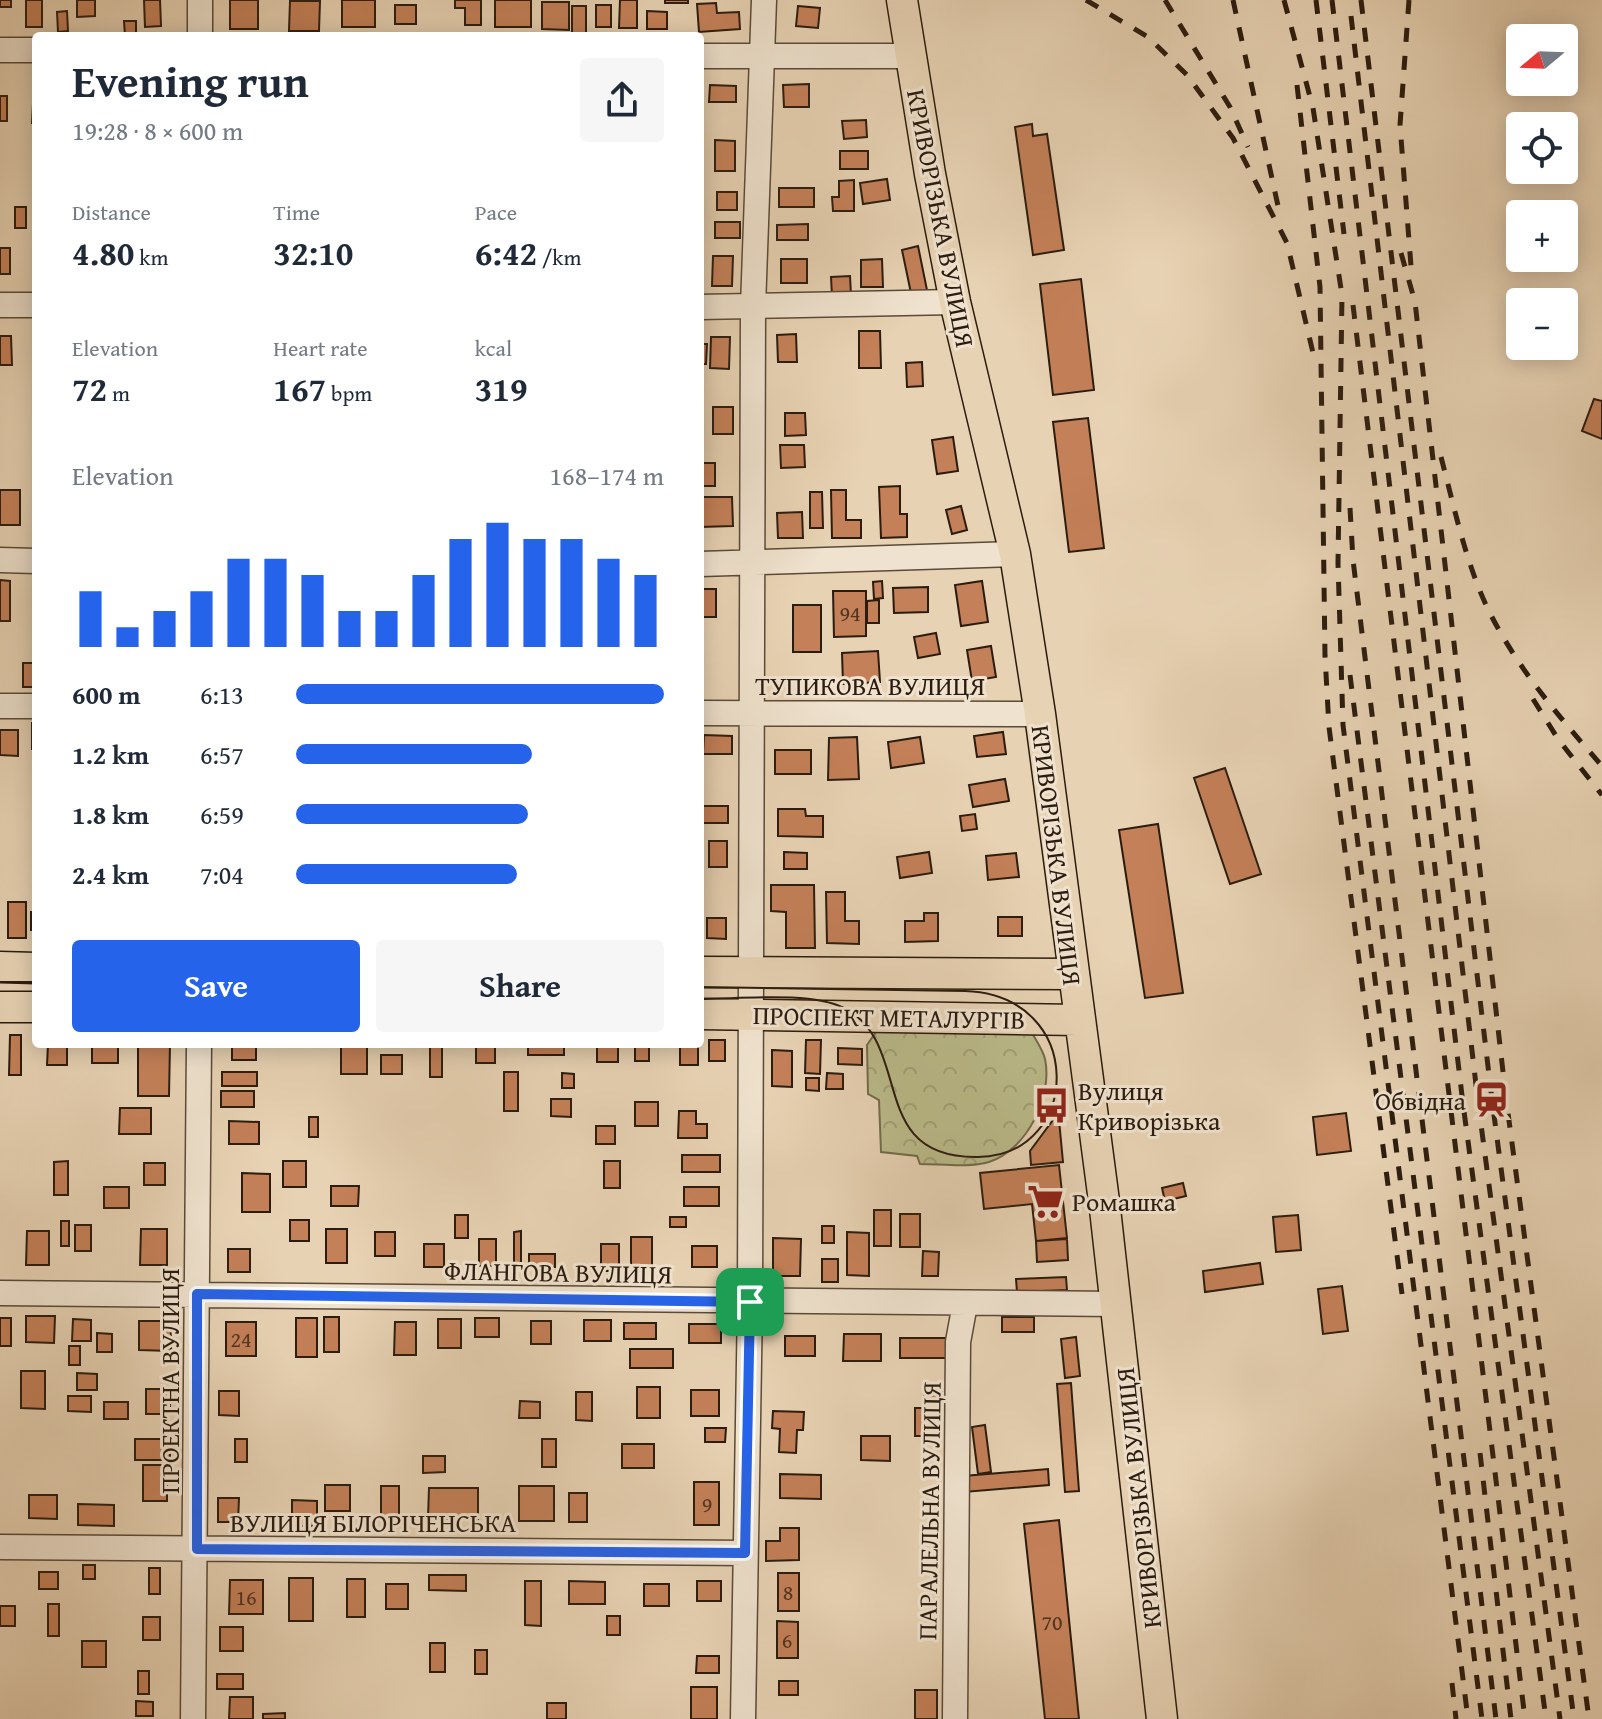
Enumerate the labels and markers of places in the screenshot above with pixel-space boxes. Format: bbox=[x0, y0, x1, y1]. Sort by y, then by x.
place label: Вулиця Криворізька bbox=[1078, 1071, 1221, 1140]
place label: Обвідна bbox=[1375, 1081, 1467, 1120]
station icon: Обвідна bbox=[1473, 1081, 1511, 1119]
bus stop icon: Вулиця Криворізька bbox=[1033, 1086, 1071, 1124]
supermarket icon: Ромашка bbox=[1027, 1182, 1065, 1220]
place label: Ромашка bbox=[1072, 1182, 1176, 1221]
pin bbox=[716, 1268, 784, 1336]

